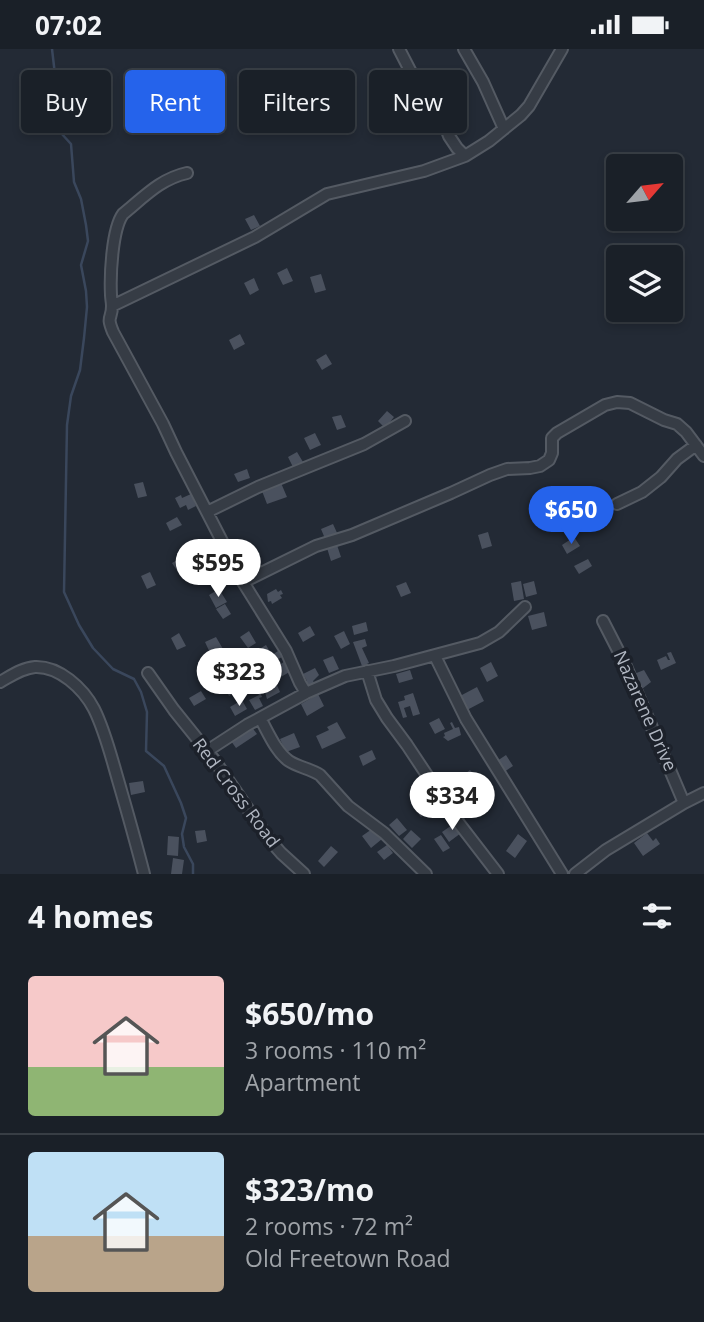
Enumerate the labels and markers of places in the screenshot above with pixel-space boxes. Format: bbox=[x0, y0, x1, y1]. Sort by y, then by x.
pin: $650 bbox=[530, 487, 612, 546]
pin: $595 bbox=[177, 539, 259, 599]
pin: $323 bbox=[198, 649, 280, 708]
pin: $334 bbox=[411, 773, 493, 832]

